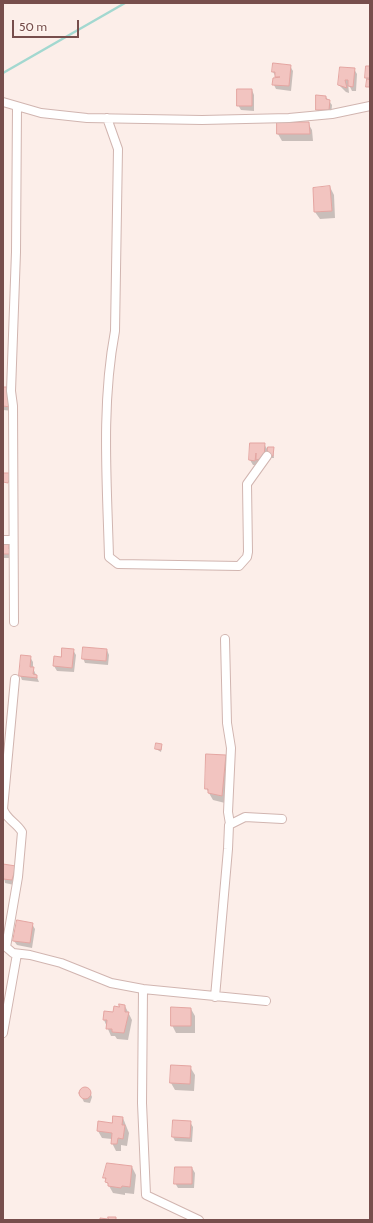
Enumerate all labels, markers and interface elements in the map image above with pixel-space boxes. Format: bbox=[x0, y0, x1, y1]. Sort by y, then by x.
scale bar bbox=[14, 12, 81, 38]
text: 50 m bbox=[19, 19, 47, 34]

